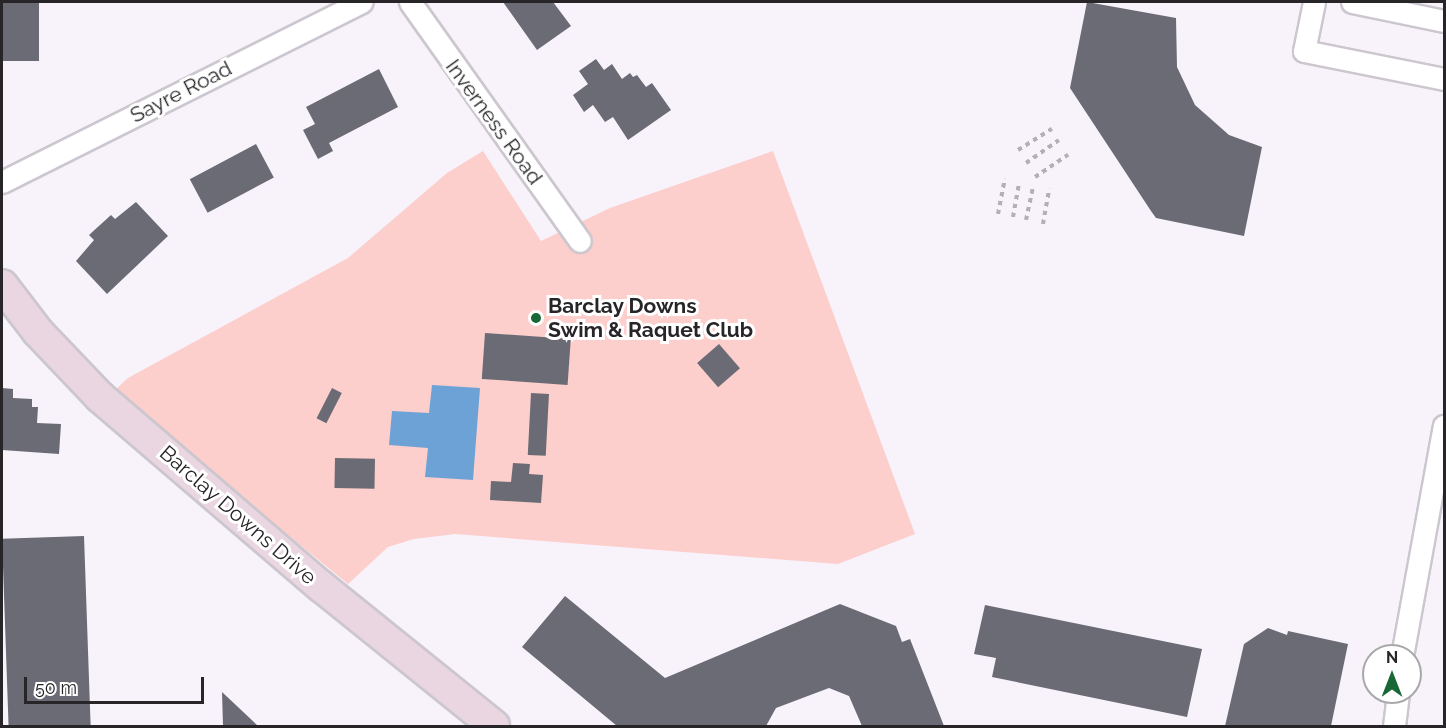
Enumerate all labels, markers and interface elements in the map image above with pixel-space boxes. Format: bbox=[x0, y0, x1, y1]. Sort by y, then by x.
street label: Inverness Road bbox=[440, 55, 548, 189]
street label: Sayre Road bbox=[126, 56, 236, 128]
place label: Barclay Downs Swim & Raquet Club bbox=[548, 293, 753, 343]
marker: Barclay Downs Swim & Raquet Club bbox=[529, 311, 543, 325]
street label: Barclay Downs Drive bbox=[154, 440, 322, 590]
north arrow bbox=[1362, 644, 1422, 704]
text: N bbox=[1386, 648, 1398, 667]
scale bar bbox=[27, 665, 207, 703]
text: 50 m bbox=[35, 677, 77, 698]

